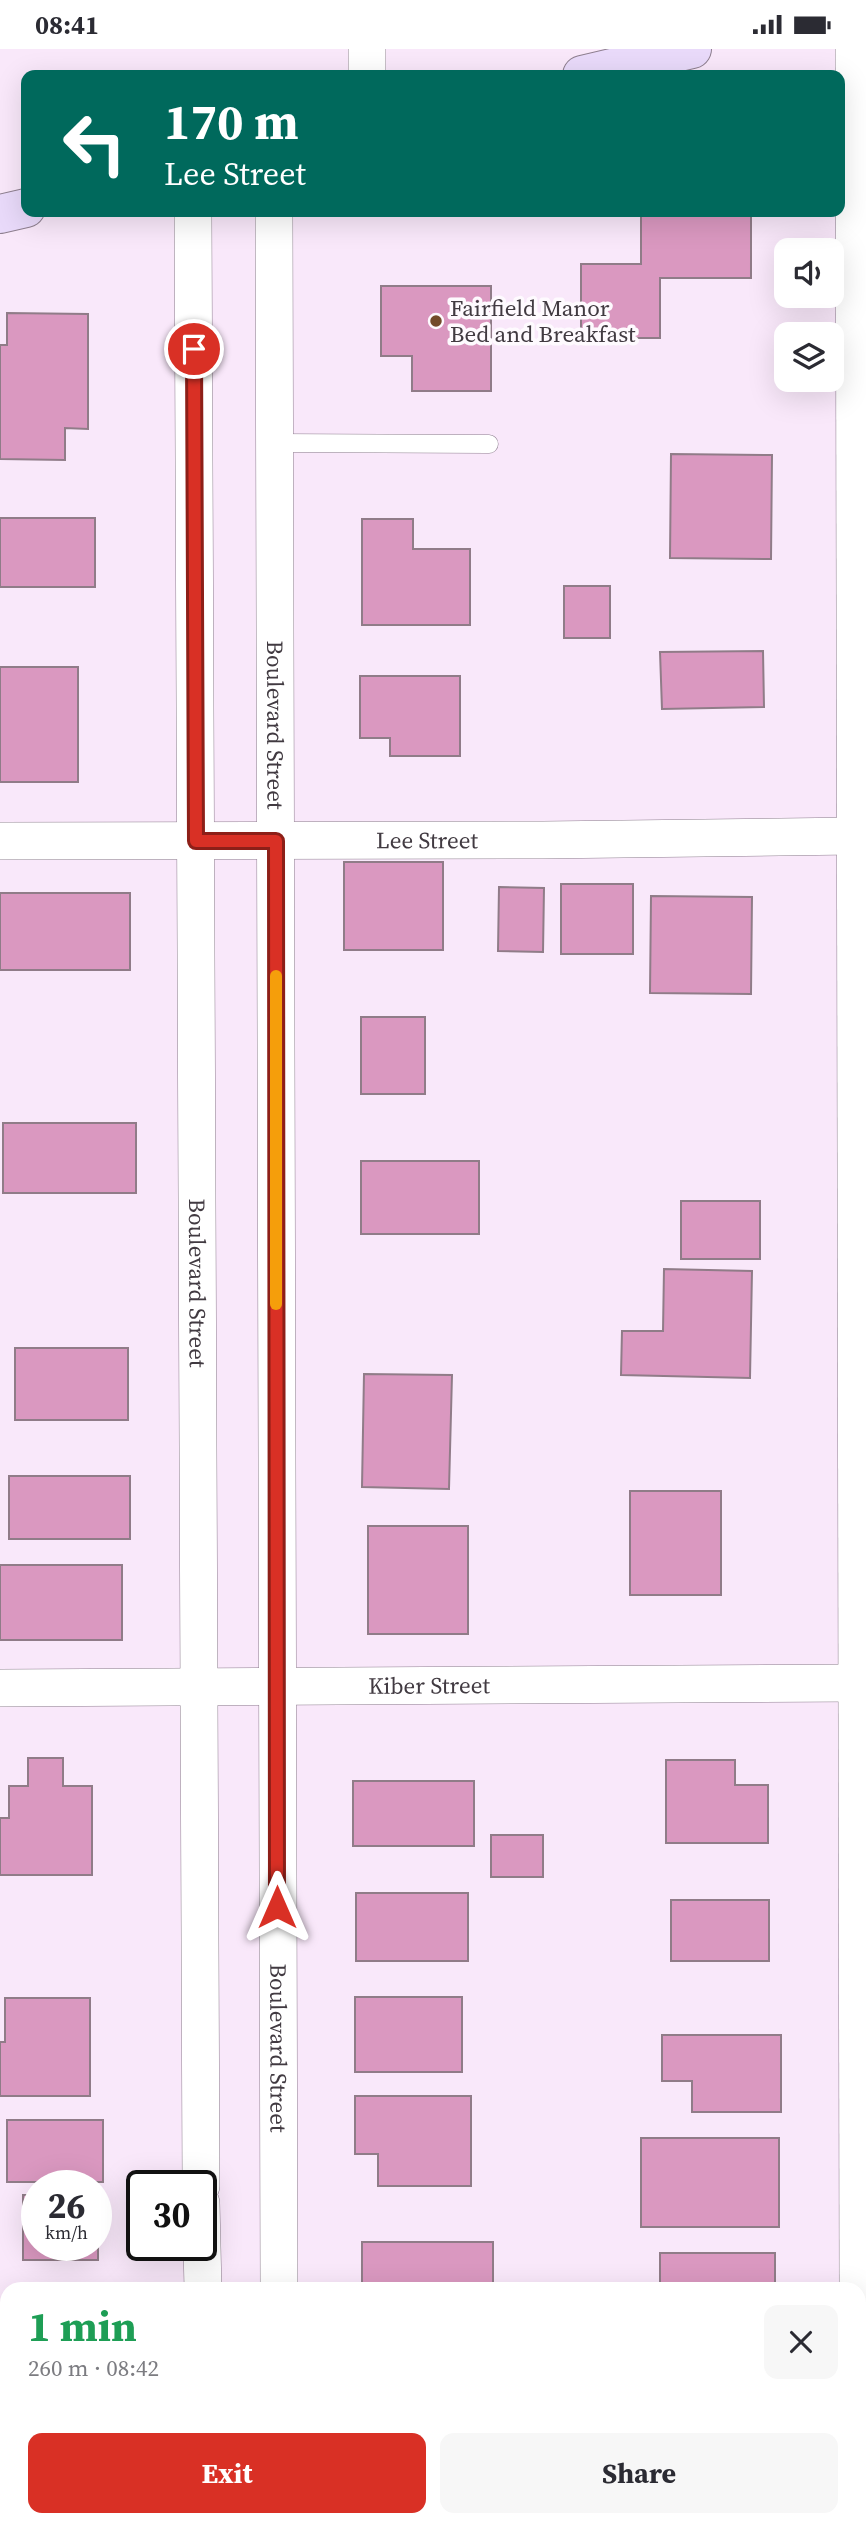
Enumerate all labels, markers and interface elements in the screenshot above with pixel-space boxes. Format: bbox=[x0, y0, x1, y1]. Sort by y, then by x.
text: 08:41 bbox=[35, 7, 99, 43]
text: 170 m bbox=[164, 88, 299, 155]
icon: left bbox=[49, 98, 140, 189]
text: Lee Street bbox=[164, 152, 306, 196]
map controls bbox=[774, 238, 844, 392]
button: sound bbox=[774, 238, 844, 308]
place label: Fairfield Manor Bed and Breakfast bbox=[450, 292, 636, 350]
marker: Fairfield Manor Bed and Breakfast bbox=[428, 313, 444, 329]
pin bbox=[164, 319, 224, 379]
button: layers bbox=[774, 322, 844, 392]
icon: arrive bbox=[175, 330, 213, 368]
street label: Boulevard Street bbox=[259, 641, 291, 810]
street label: Lee Street bbox=[376, 824, 479, 856]
street label: Boulevard Street bbox=[181, 1198, 214, 1368]
street label: Kiber Street bbox=[368, 1669, 490, 1702]
position arrow bbox=[240, 1870, 314, 1944]
street label: Boulevard Street bbox=[262, 1964, 295, 2133]
speed limit sign: 30 bbox=[126, 2170, 217, 2261]
text: 26 bbox=[48, 2182, 85, 2230]
text: km/h bbox=[45, 2220, 88, 2245]
text: 1 min bbox=[28, 2297, 137, 2355]
button: close bbox=[764, 2305, 838, 2379]
text: 260 m · 08:42 bbox=[28, 2352, 159, 2384]
button: Exit bbox=[28, 2433, 426, 2513]
button: Share bbox=[440, 2433, 838, 2513]

